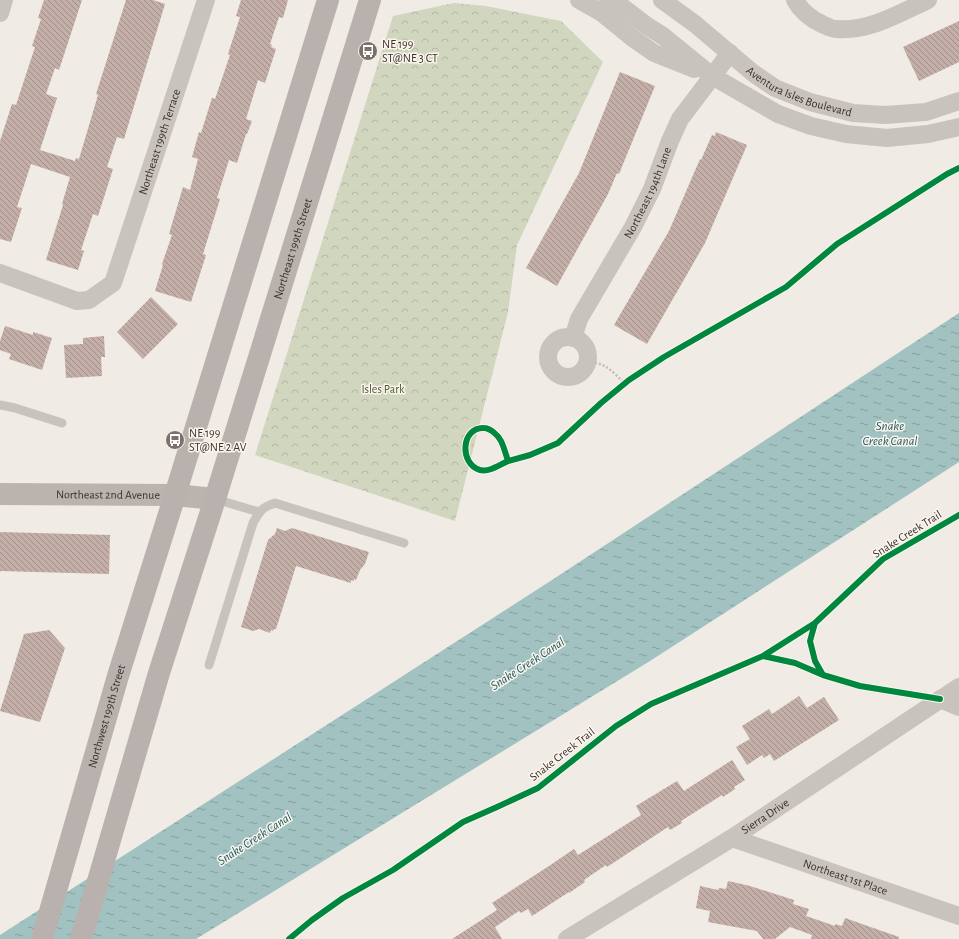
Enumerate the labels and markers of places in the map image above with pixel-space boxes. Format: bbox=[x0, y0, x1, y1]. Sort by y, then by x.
place label: NE 199 ST@NE 3 CT bbox=[382, 38, 438, 64]
bus stop icon: NE 199 ST@NE 3 CT bbox=[357, 40, 379, 62]
place label: NE 199 ST@NE 2 AV bbox=[189, 427, 247, 453]
bus stop icon: NE 199 ST@NE 2 AV bbox=[164, 429, 186, 451]

